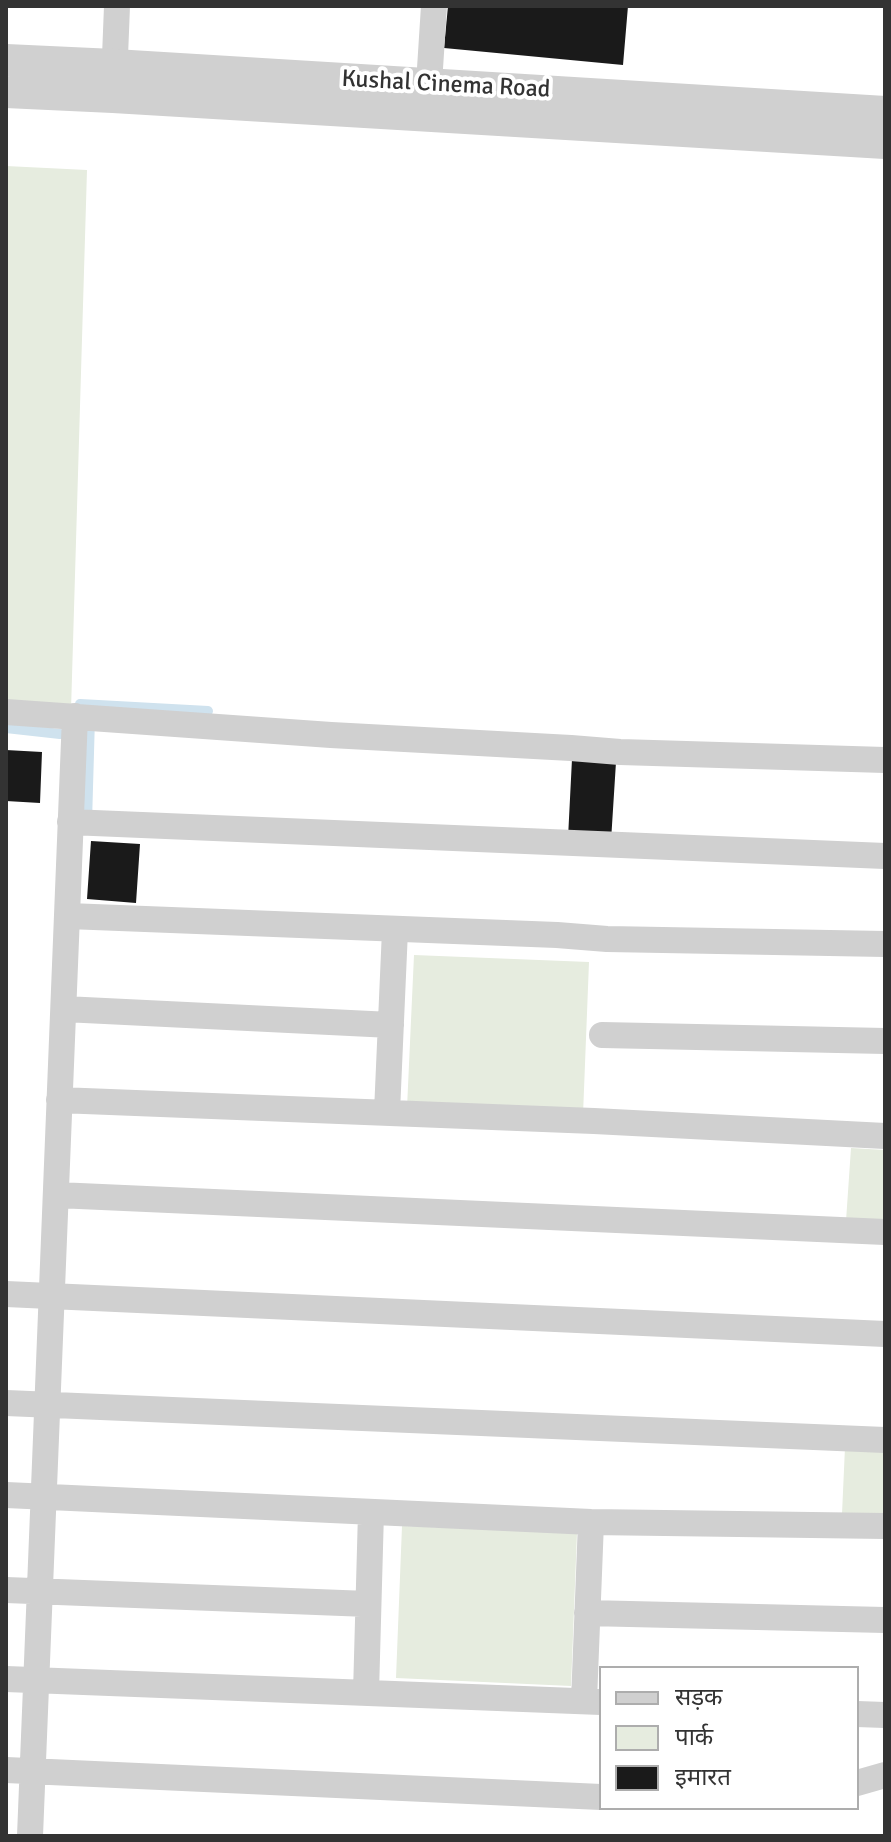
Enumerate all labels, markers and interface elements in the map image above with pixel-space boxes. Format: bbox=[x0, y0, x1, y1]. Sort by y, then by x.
street label: Kushal Cinema Road bbox=[341, 65, 551, 105]
legend bbox=[599, 1666, 859, 1810]
text: सड़क bbox=[675, 1682, 723, 1712]
text: पार्क bbox=[675, 1722, 713, 1752]
text: इमारत bbox=[675, 1762, 731, 1792]

